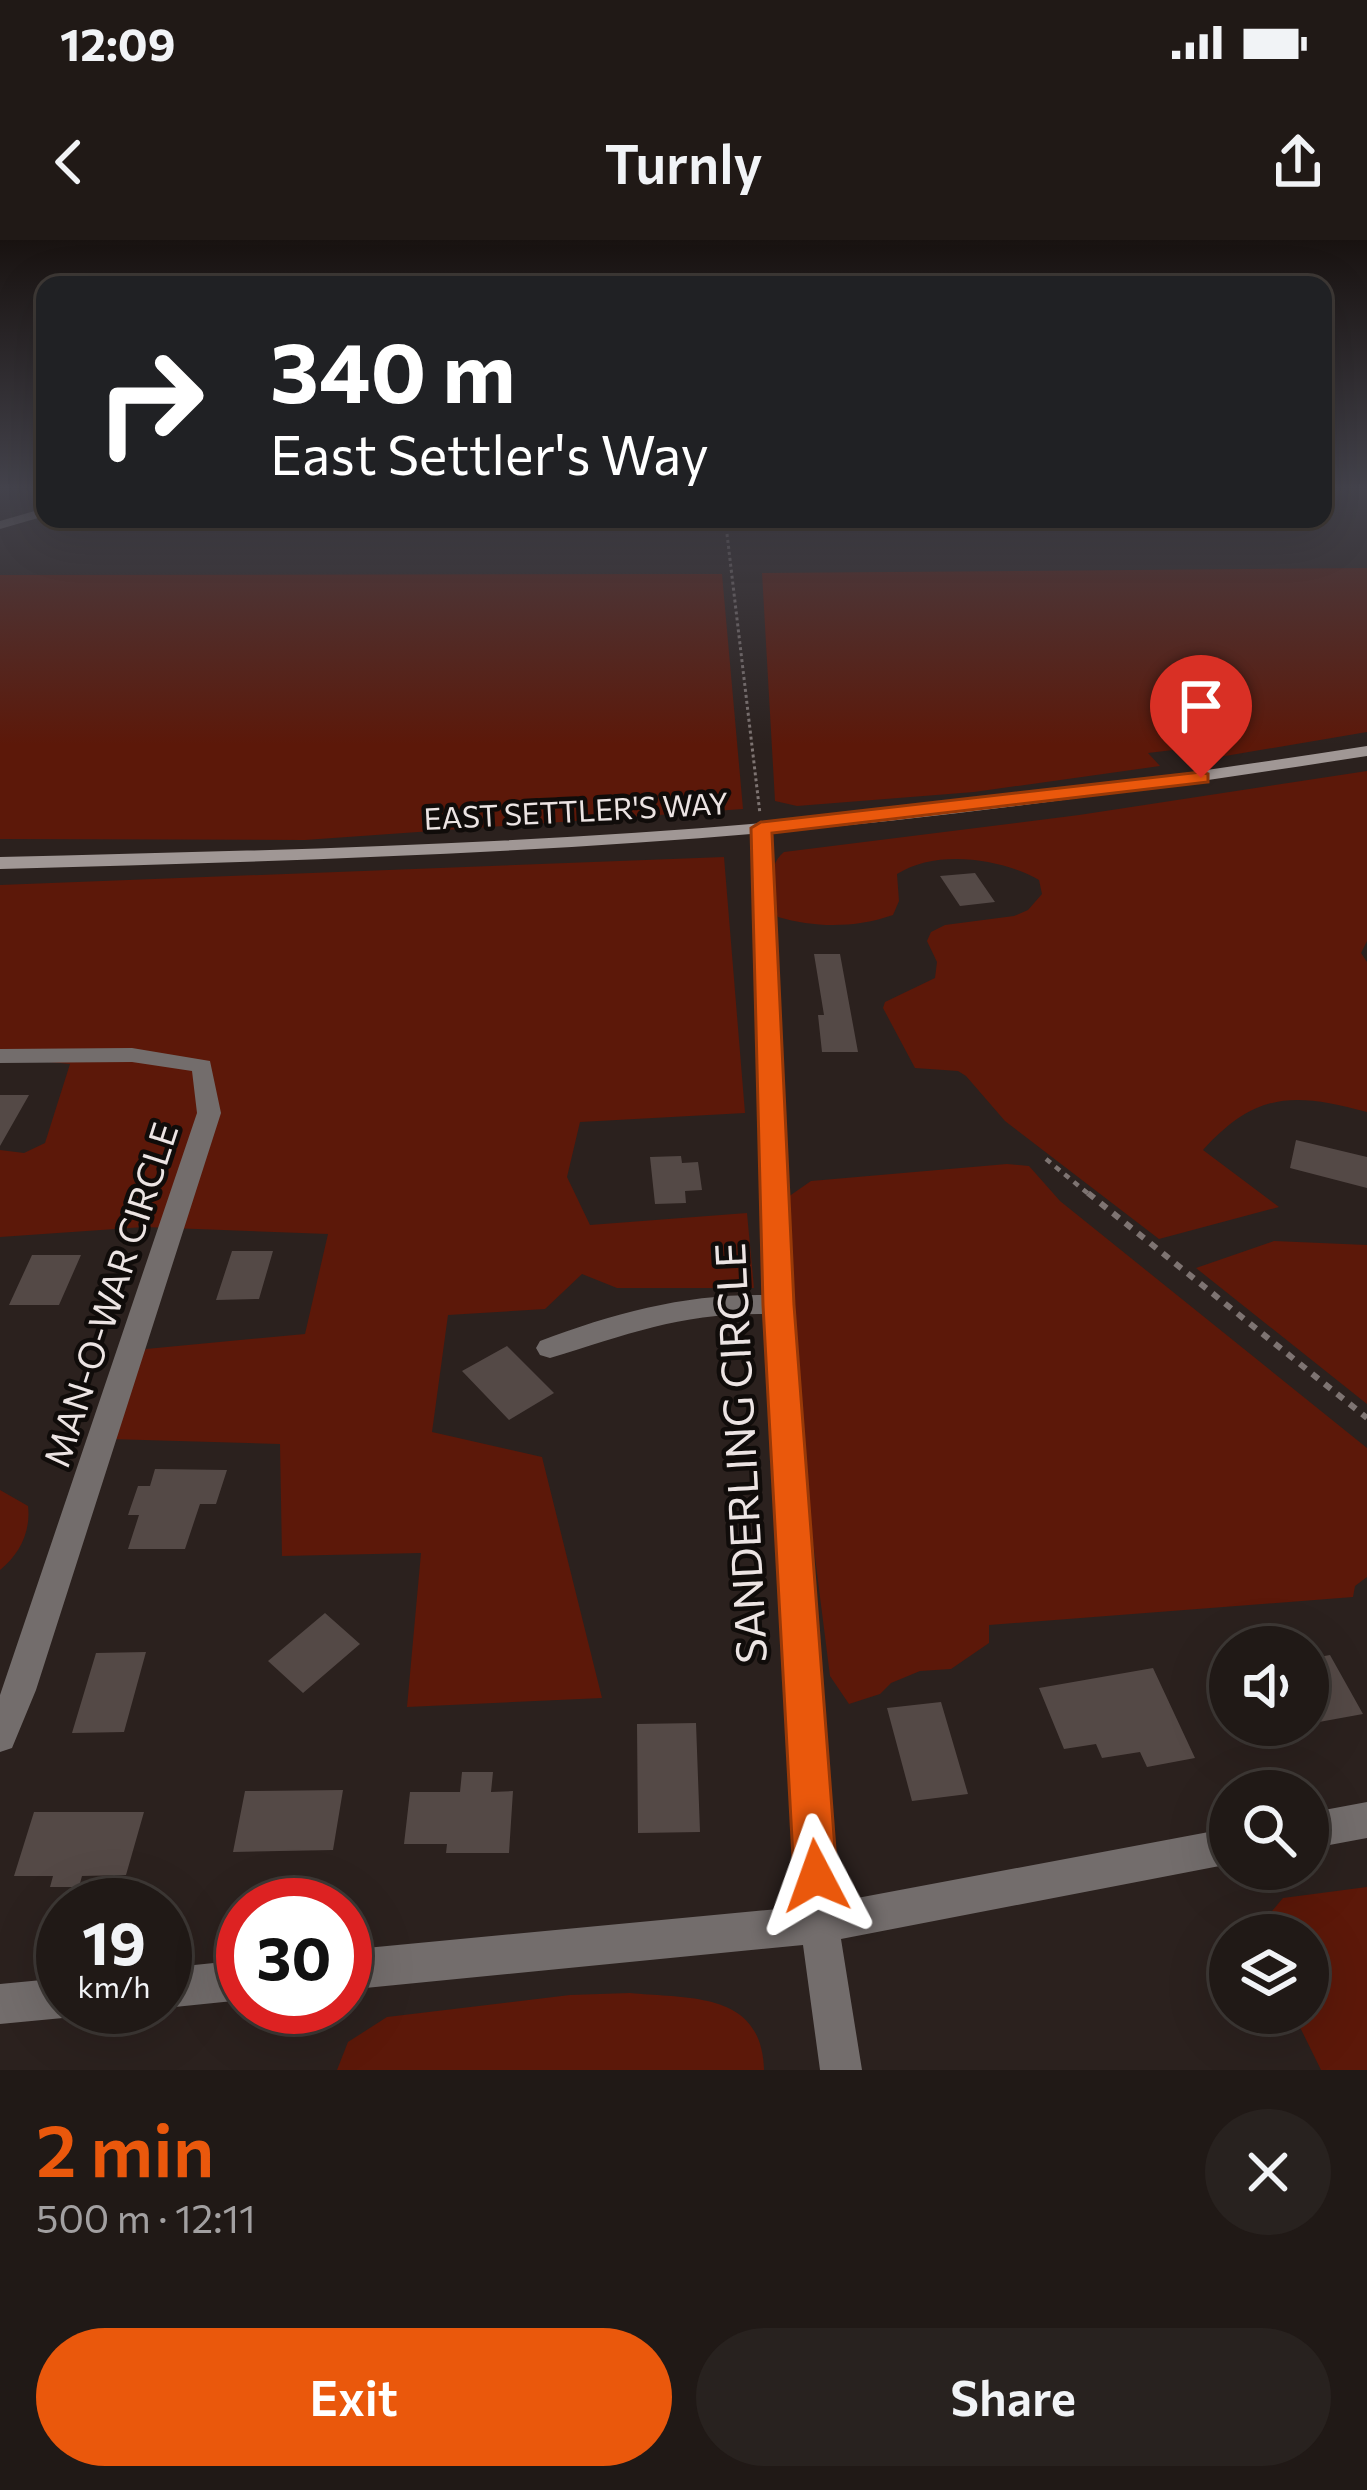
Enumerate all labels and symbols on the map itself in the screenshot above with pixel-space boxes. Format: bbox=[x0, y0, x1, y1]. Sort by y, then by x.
pin bbox=[1150, 655, 1252, 778]
street label: EAST SETTLER'S WAY bbox=[423, 783, 729, 836]
street label: MAN-O-WAR CIRCLE bbox=[33, 1117, 186, 1472]
street label: SANDERLING CIRCLE bbox=[702, 1241, 776, 1665]
position arrow bbox=[753, 1813, 879, 1939]
speed limit sign: 30 bbox=[216, 1878, 372, 2034]

